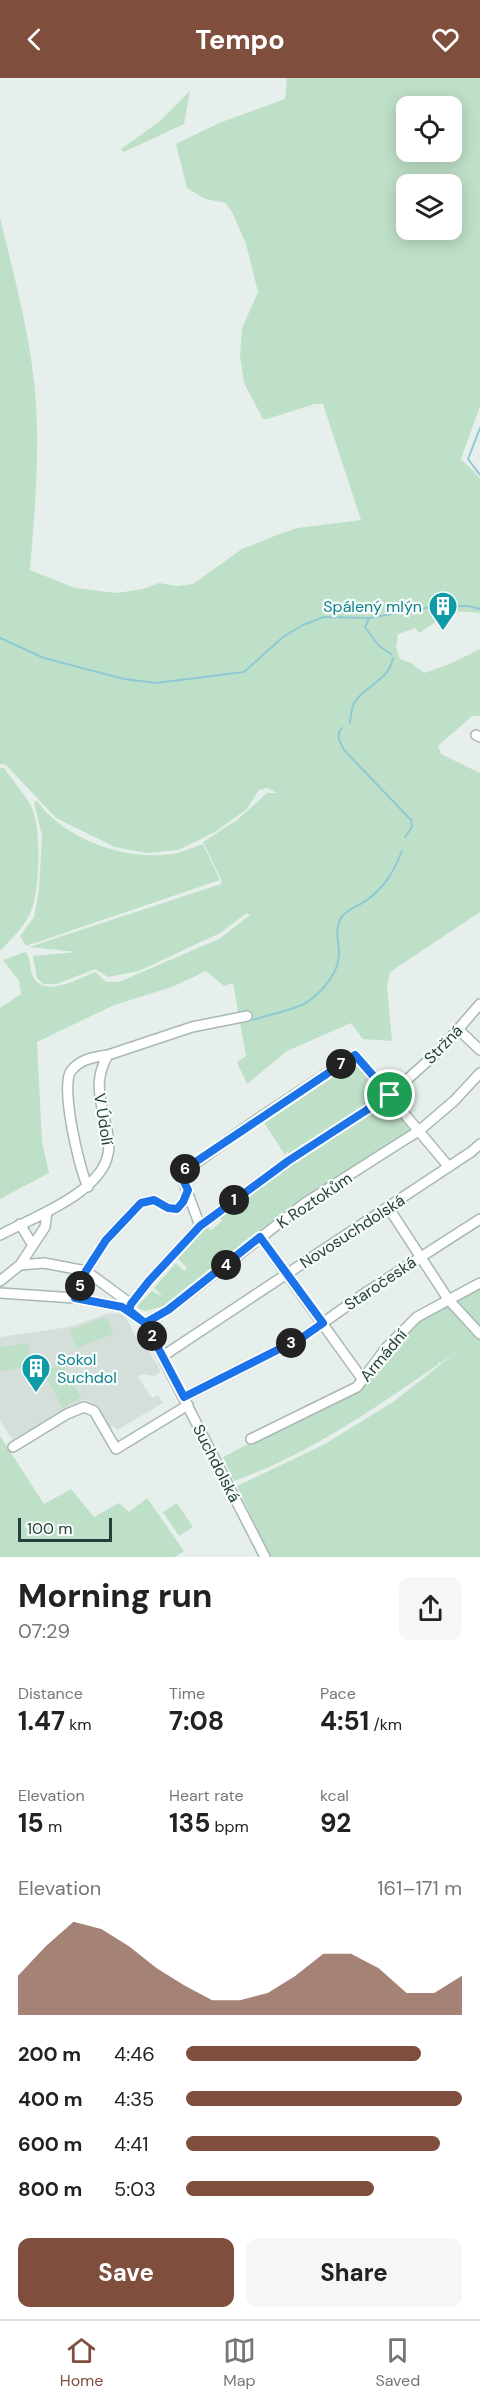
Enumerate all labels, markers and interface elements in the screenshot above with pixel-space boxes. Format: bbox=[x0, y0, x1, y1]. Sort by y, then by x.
text: Tempo bbox=[195, 22, 285, 57]
icon: back bbox=[18, 23, 51, 56]
icon: heart bbox=[429, 23, 462, 56]
map controls bbox=[396, 96, 462, 240]
button: locate bbox=[396, 96, 462, 162]
button: layers bbox=[396, 174, 462, 240]
building icon: Spálený mlýn bbox=[427, 590, 459, 632]
place label: Spálený mlýn bbox=[323, 596, 422, 617]
street label: Stržná bbox=[420, 1020, 467, 1068]
pin: 7 bbox=[326, 1049, 356, 1079]
text: 7 bbox=[337, 1053, 345, 1074]
pin bbox=[364, 1069, 415, 1120]
icon: arrive bbox=[373, 1078, 406, 1111]
street label: V Údolí bbox=[89, 1092, 118, 1147]
pin: 6 bbox=[170, 1154, 200, 1184]
text: 6 bbox=[180, 1158, 190, 1179]
street label: K Roztokům bbox=[273, 1168, 356, 1233]
pin: 1 bbox=[219, 1185, 249, 1215]
text: 1 bbox=[231, 1189, 237, 1210]
street label: Novosuchdolská bbox=[296, 1190, 409, 1273]
pin: 4 bbox=[211, 1250, 241, 1280]
street label: Staročeská bbox=[340, 1252, 420, 1315]
text: 4 bbox=[221, 1254, 231, 1275]
pin: 5 bbox=[65, 1271, 95, 1301]
text: 5 bbox=[75, 1275, 85, 1296]
pin: 2 bbox=[137, 1321, 167, 1351]
street label: Armádní bbox=[355, 1324, 412, 1386]
text: 2 bbox=[147, 1325, 157, 1346]
pin: 3 bbox=[276, 1328, 306, 1358]
text: 3 bbox=[286, 1332, 296, 1353]
place label: Sokol Suchdol bbox=[57, 1349, 117, 1388]
building icon: Sokol Suchdol bbox=[20, 1352, 52, 1394]
street label: Suchdolská bbox=[188, 1421, 245, 1506]
scale bar bbox=[18, 1515, 112, 1542]
text: 100 m bbox=[27, 1518, 72, 1539]
text: Morning run bbox=[18, 1574, 212, 1617]
button: share bbox=[399, 1577, 462, 1640]
text: 07:29 bbox=[18, 1618, 70, 1644]
text: Distance bbox=[18, 1683, 83, 1704]
text: Time bbox=[169, 1683, 205, 1704]
text: Pace bbox=[320, 1683, 356, 1704]
text: 1.47 bbox=[18, 1704, 65, 1738]
text: 7:08 bbox=[169, 1704, 224, 1738]
text: 4:51 bbox=[320, 1704, 369, 1738]
text: km bbox=[65, 1714, 91, 1735]
text: /km bbox=[369, 1714, 402, 1735]
text: Elevation bbox=[18, 1785, 85, 1806]
text: Heart rate bbox=[169, 1785, 244, 1806]
text: kcal bbox=[320, 1785, 349, 1806]
text: 15 bbox=[18, 1806, 44, 1840]
text: 135 bbox=[169, 1806, 210, 1840]
text: 92 bbox=[320, 1806, 351, 1840]
text: m bbox=[44, 1816, 62, 1837]
text: bpm bbox=[210, 1816, 249, 1837]
text: Elevation bbox=[18, 1875, 101, 1901]
text: 161–171 m bbox=[377, 1875, 462, 1901]
text: 200 m bbox=[18, 2041, 81, 2067]
text: 4:46 bbox=[114, 2041, 155, 2067]
text: 400 m bbox=[18, 2086, 83, 2112]
text: 4:35 bbox=[114, 2086, 154, 2112]
text: 600 m bbox=[18, 2131, 82, 2157]
text: 4:41 bbox=[114, 2131, 149, 2157]
text: 800 m bbox=[18, 2176, 82, 2202]
text: 5:03 bbox=[114, 2176, 156, 2202]
button: Save bbox=[18, 2238, 234, 2307]
button: Share bbox=[246, 2238, 462, 2307]
tab: Home bbox=[60, 2334, 103, 2391]
tab: Map bbox=[223, 2334, 256, 2391]
tab: Saved bbox=[375, 2334, 420, 2391]

